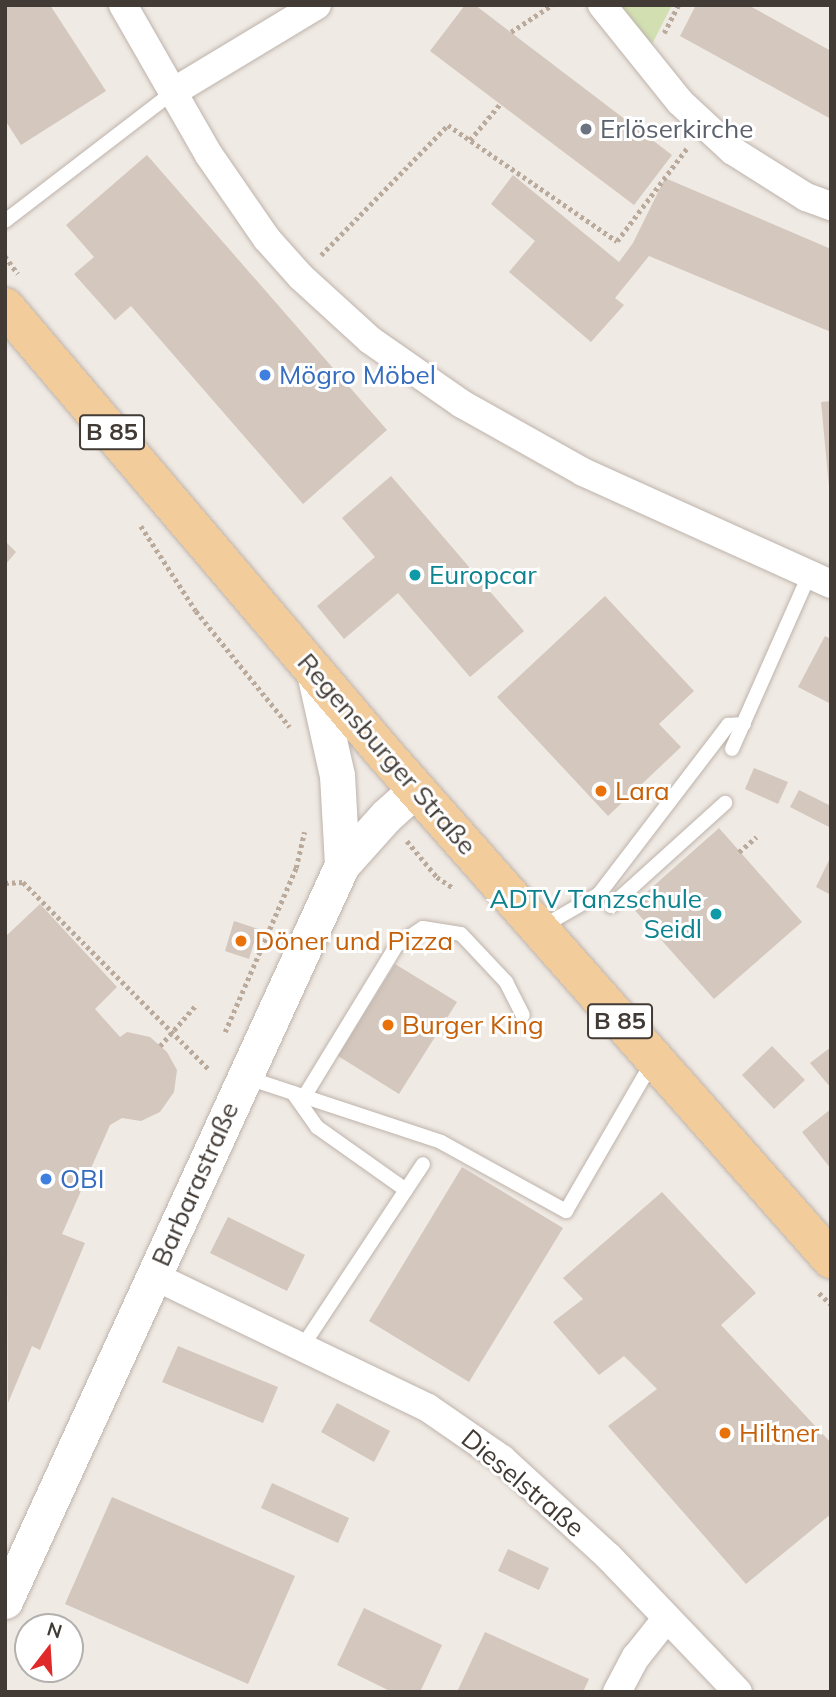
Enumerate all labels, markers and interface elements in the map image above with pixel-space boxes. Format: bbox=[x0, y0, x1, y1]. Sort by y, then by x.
place label: Erlöserkirche bbox=[600, 113, 753, 145]
marker: Erlöserkirche bbox=[578, 121, 594, 137]
place label: Mögro Möbel bbox=[279, 359, 436, 391]
marker: Mögro Möbel bbox=[257, 367, 273, 383]
road number: B 85 bbox=[79, 412, 145, 452]
place label: Europcar bbox=[429, 559, 537, 591]
marker: Europcar bbox=[407, 567, 423, 583]
street label: Regensburger Straße bbox=[291, 647, 483, 861]
place label: Lara bbox=[615, 775, 670, 807]
marker: Lara bbox=[593, 783, 609, 799]
place label: ADTV Tanzschule Seidl bbox=[489, 883, 702, 944]
marker: ADTV Tanzschule Seidl bbox=[708, 906, 724, 922]
place label: Döner und Pizza bbox=[255, 925, 453, 957]
marker: Döner und Pizza bbox=[233, 933, 249, 949]
road number: B 85 bbox=[587, 1001, 653, 1042]
place label: Burger King bbox=[402, 1009, 544, 1041]
marker: Burger King bbox=[380, 1017, 396, 1033]
street label: Barbarastraße bbox=[145, 1097, 245, 1271]
place label: OBI bbox=[60, 1163, 104, 1195]
marker: OBI bbox=[38, 1171, 54, 1187]
place label: Hiltner bbox=[739, 1417, 819, 1449]
street label: Dieselstraße bbox=[455, 1423, 591, 1543]
marker: Hiltner bbox=[717, 1425, 733, 1441]
north arrow bbox=[14, 1613, 84, 1683]
text: N bbox=[44, 1616, 65, 1643]

